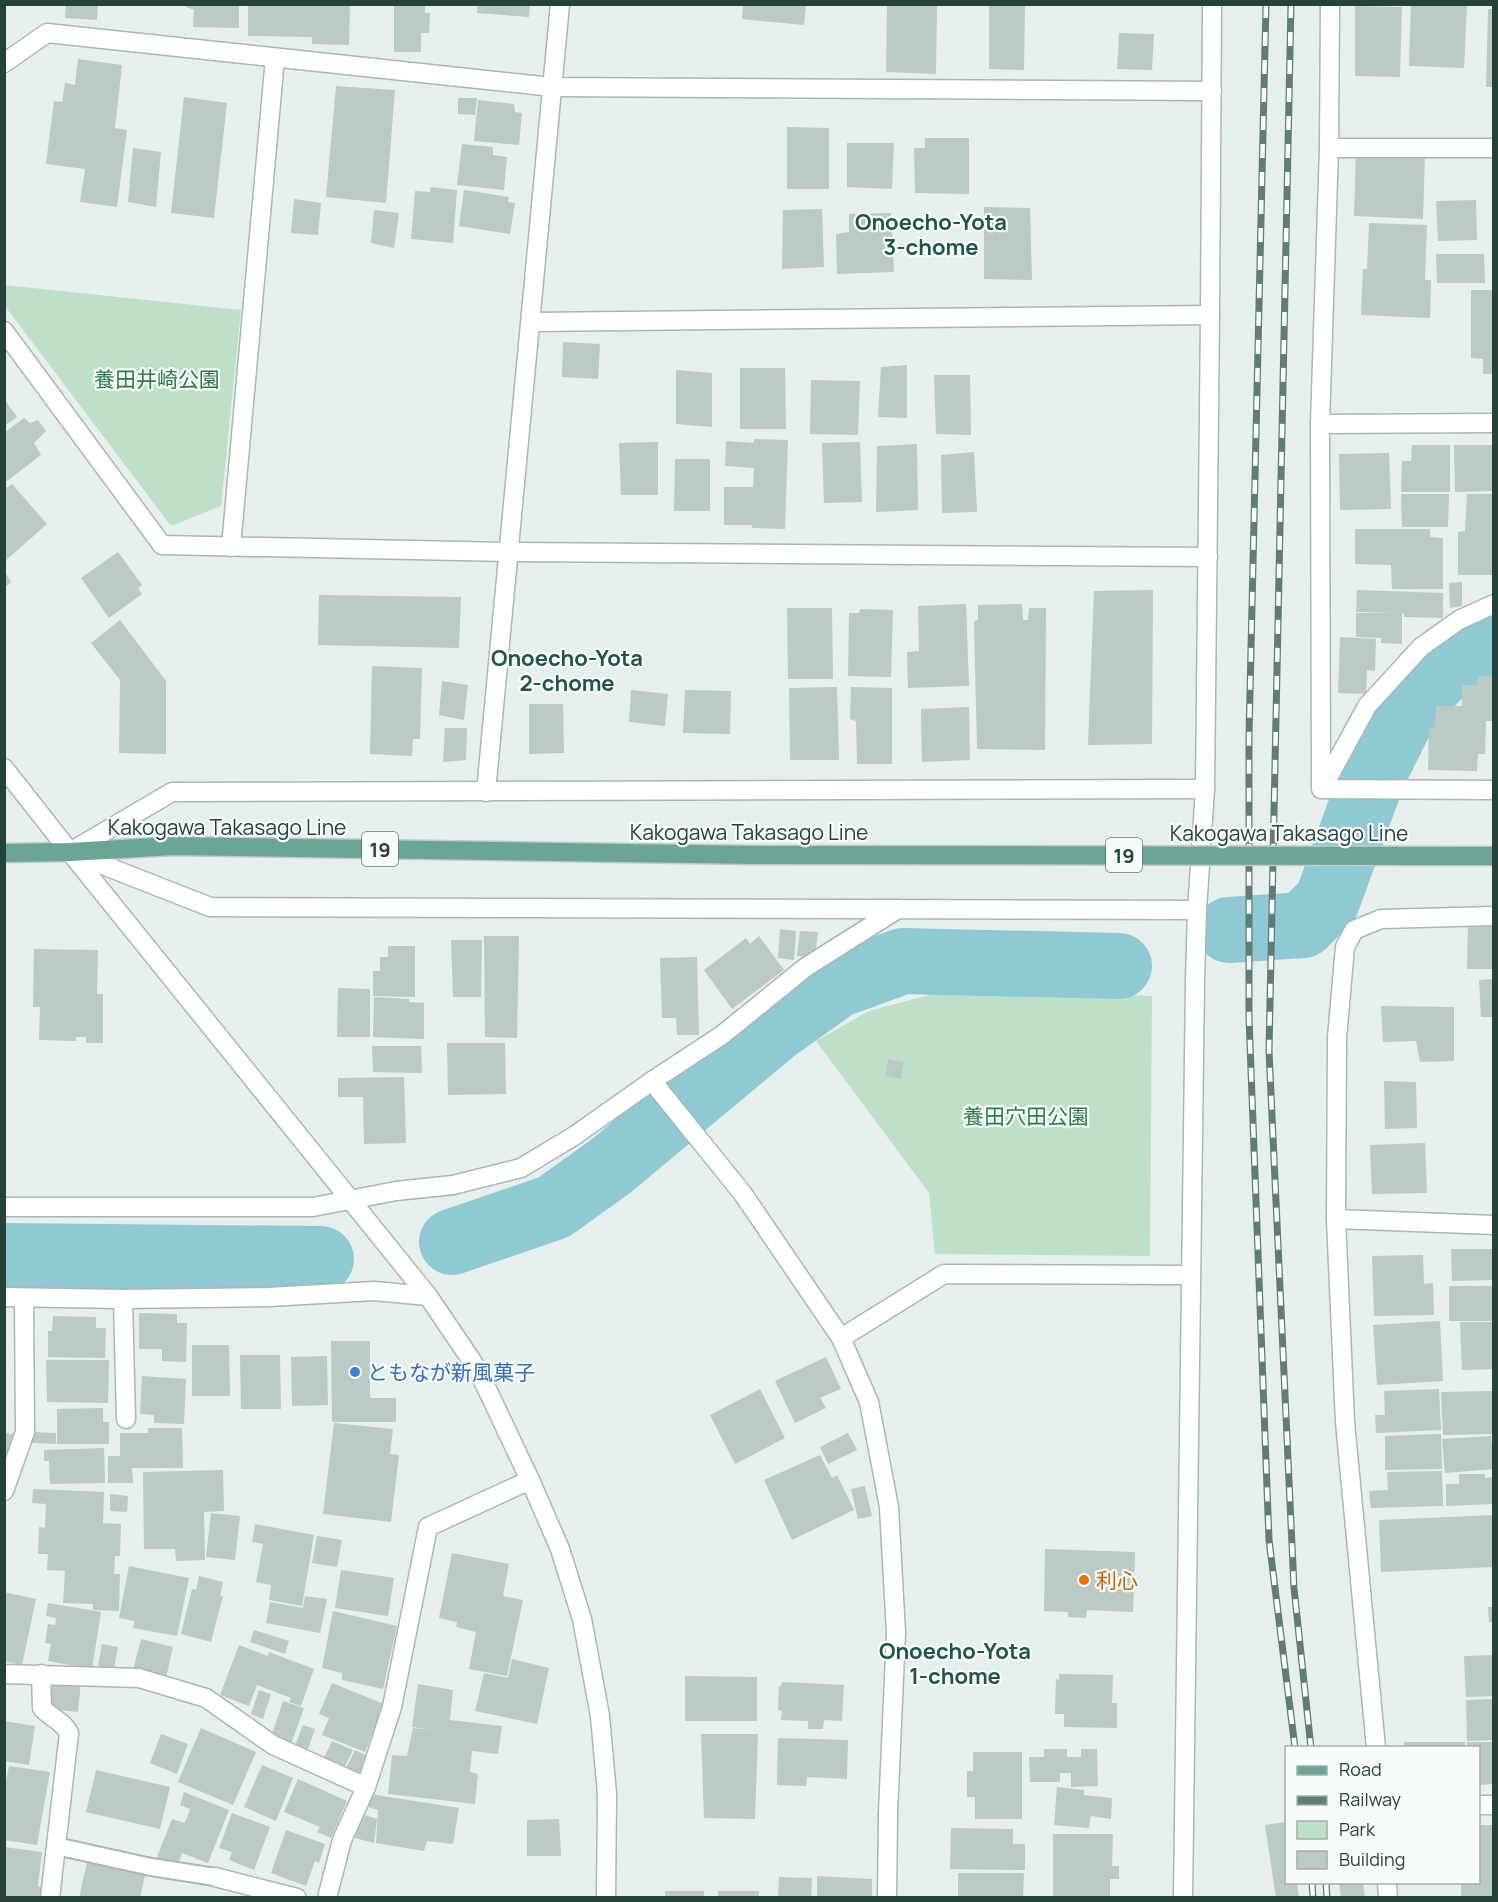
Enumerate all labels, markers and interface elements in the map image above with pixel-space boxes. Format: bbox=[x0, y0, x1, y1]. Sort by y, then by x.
district label: Onoecho-Yota 3-chome bbox=[855, 207, 1007, 262]
park label: 養田井崎公園 bbox=[94, 365, 220, 393]
district label: Onoecho-Yota 2-chome bbox=[491, 643, 643, 698]
street label: Kakogawa Takasago Line bbox=[108, 813, 346, 841]
street label: Kakogawa Takasago Line bbox=[630, 818, 868, 846]
street label: Kakogawa Takasago Line bbox=[1170, 819, 1408, 847]
road number: 19 bbox=[362, 832, 398, 866]
road number: 19 bbox=[1106, 838, 1142, 872]
park label: 養田穴田公園 bbox=[963, 1102, 1089, 1130]
place label: ともなが新風菓子 bbox=[367, 1358, 535, 1386]
marker: ともなが新風菓子 bbox=[348, 1365, 362, 1379]
place label: 利心 bbox=[1096, 1566, 1138, 1594]
marker: 利心 bbox=[1077, 1573, 1091, 1587]
district label: Onoecho-Yota 1-chome bbox=[879, 1636, 1031, 1691]
legend bbox=[1285, 1746, 1480, 1884]
text: Road bbox=[1339, 1757, 1382, 1781]
text: Railway bbox=[1339, 1787, 1401, 1811]
text: Park bbox=[1339, 1817, 1376, 1841]
text: Building bbox=[1339, 1847, 1405, 1871]

